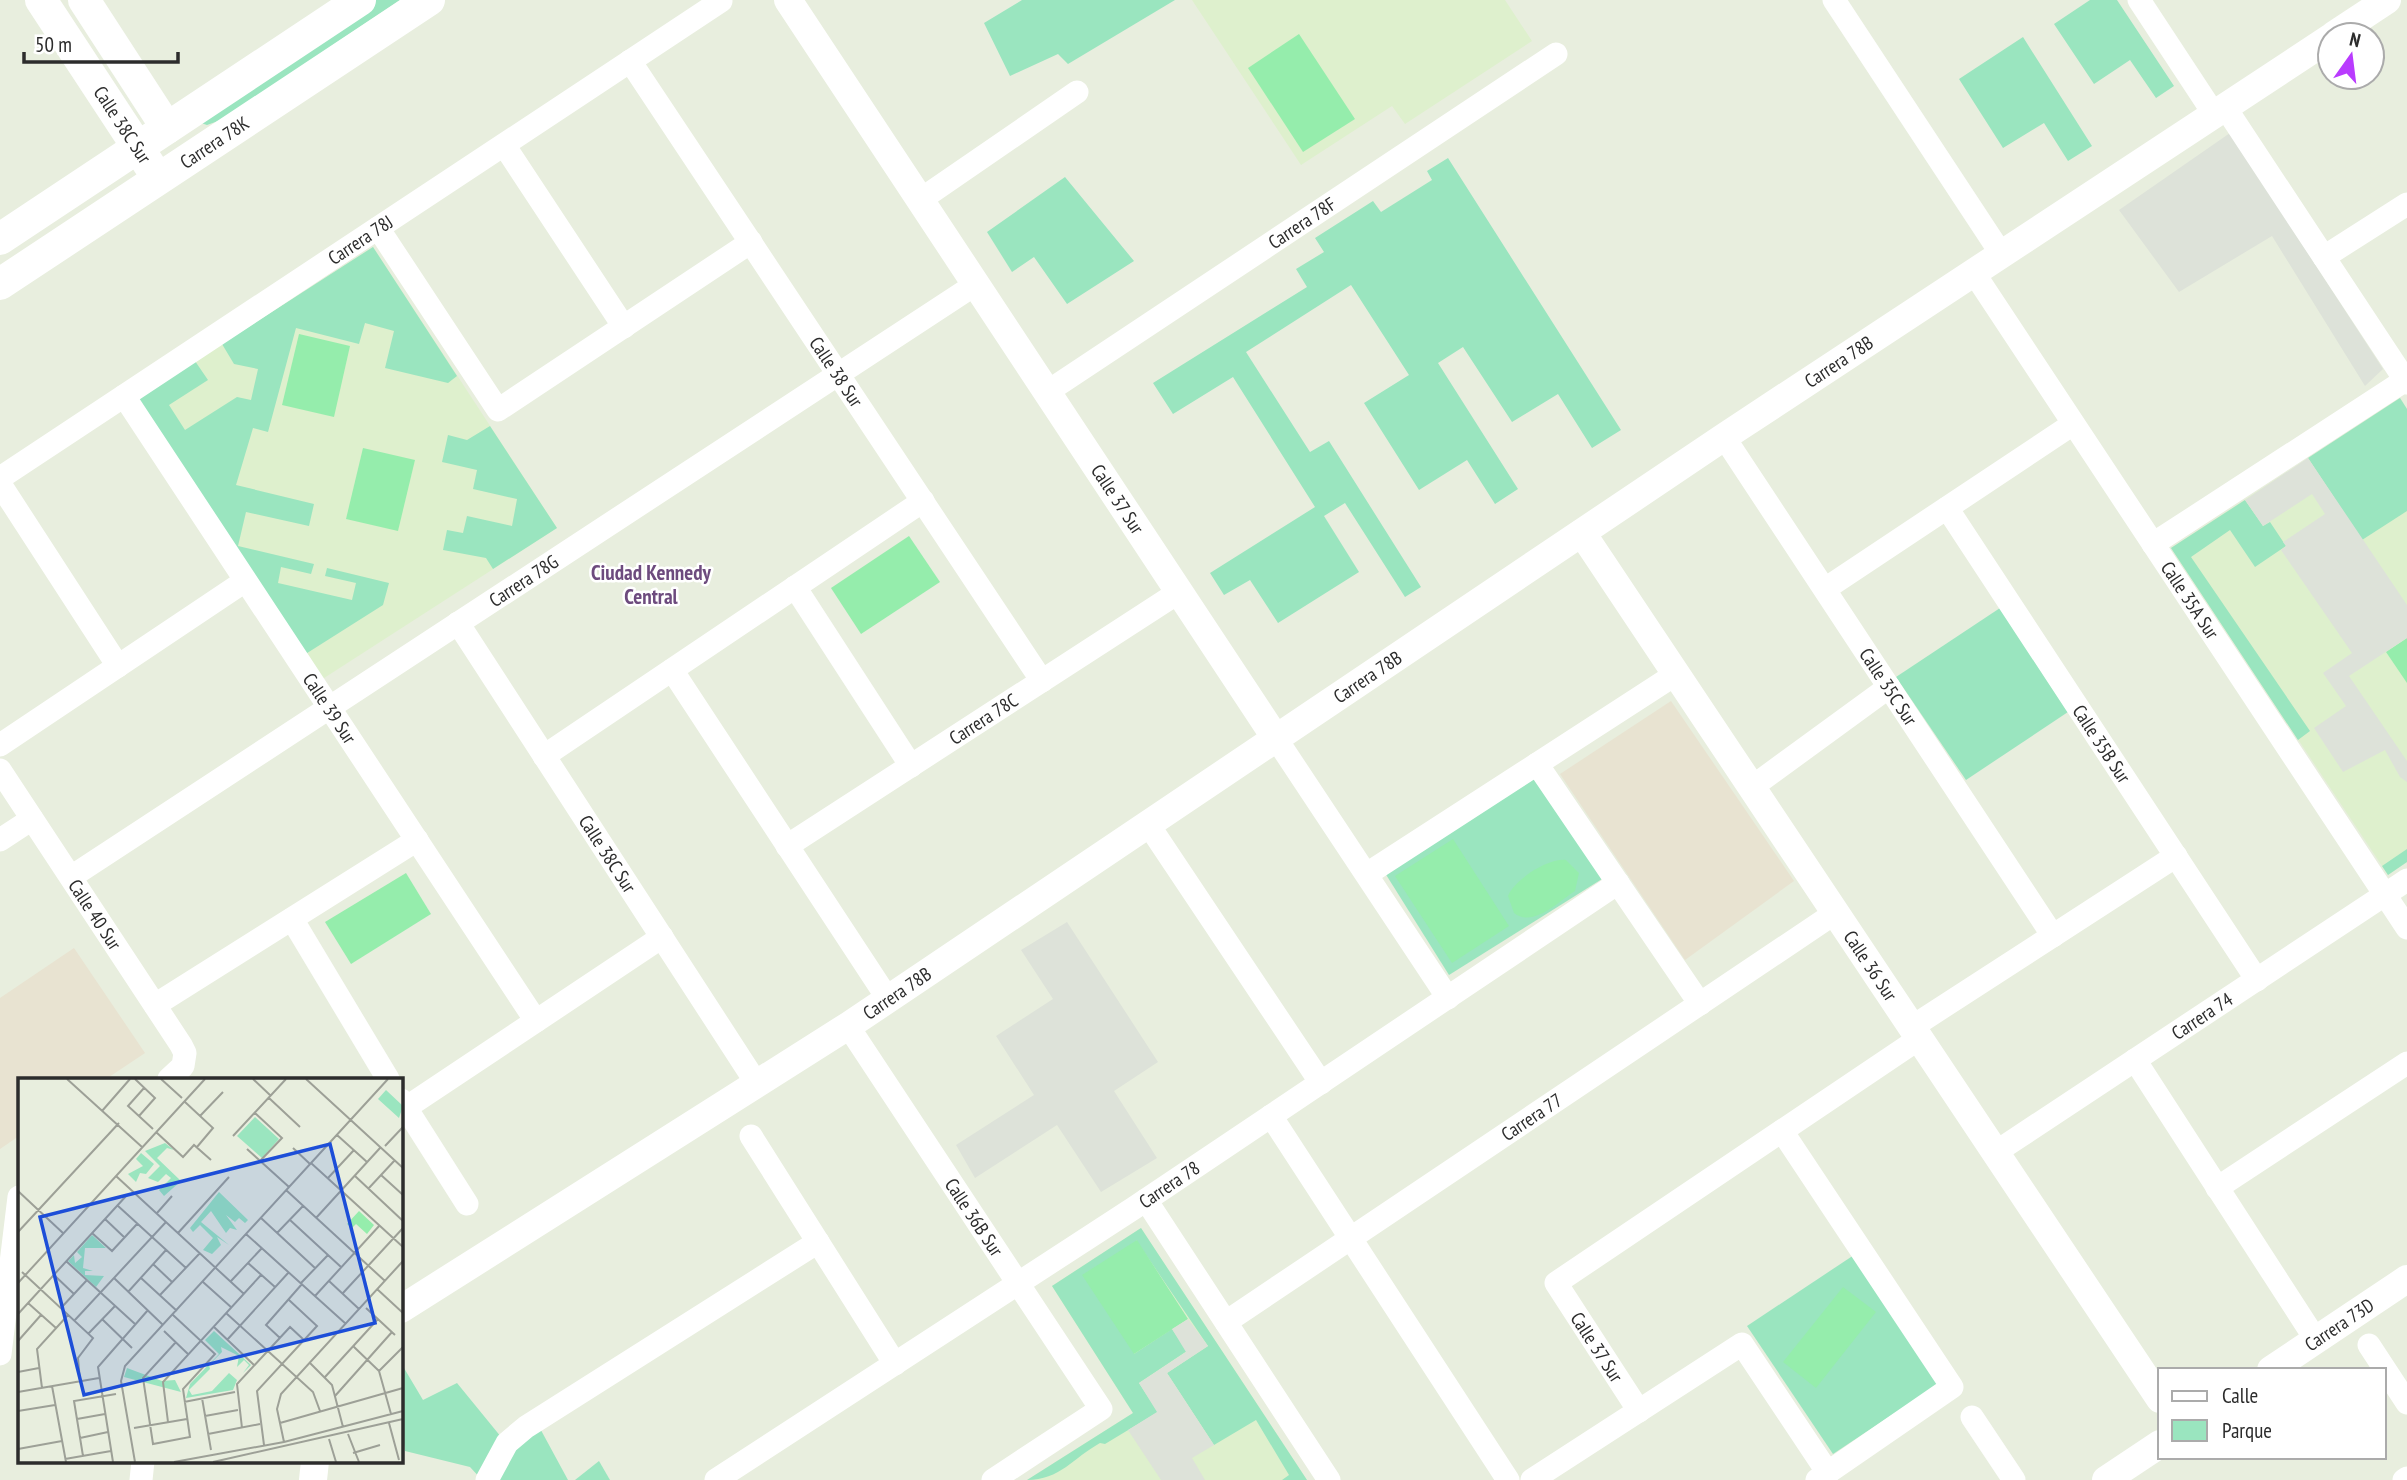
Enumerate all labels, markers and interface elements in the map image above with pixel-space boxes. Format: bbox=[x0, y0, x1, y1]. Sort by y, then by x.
scale bar bbox=[24, 21, 178, 65]
north arrow bbox=[2316, 21, 2386, 91]
text: N bbox=[2347, 27, 2363, 52]
text: 50 m bbox=[35, 31, 72, 58]
street label: Calle 38C Sur bbox=[89, 81, 157, 168]
street label: Carrera 78K bbox=[175, 111, 253, 174]
street label: Carrera 78F bbox=[1264, 192, 1340, 254]
street label: Carrera 78J bbox=[323, 210, 397, 270]
street label: Carrera 78B bbox=[1800, 330, 1878, 393]
street label: Calle 38 Sur bbox=[804, 332, 869, 412]
street label: Calle 37 Sur bbox=[1086, 459, 1150, 539]
street label: Carrera 78G bbox=[484, 549, 563, 612]
street label: Calle 35A Sur bbox=[2156, 557, 2225, 644]
district label: Ciudad Kennedy Central bbox=[591, 559, 712, 610]
street label: Calle 35C Sur bbox=[1854, 643, 1923, 731]
street label: Carrera 78B bbox=[1329, 645, 1406, 708]
street label: Calle 39 Sur bbox=[298, 668, 362, 749]
street label: Carrera 78C bbox=[945, 688, 1022, 750]
street label: Calle 35B Sur bbox=[2067, 700, 2137, 788]
street label: Calle 38C Sur bbox=[574, 810, 642, 898]
street label: Calle 40 Sur bbox=[63, 875, 127, 955]
street label: Calle 36 Sur bbox=[1839, 926, 1903, 1006]
street label: Carrera 78B bbox=[858, 962, 936, 1025]
street label: Carrera 74 bbox=[2167, 987, 2237, 1045]
inset map bbox=[18, 1078, 402, 1462]
street label: Carrera 77 bbox=[1496, 1088, 1567, 1146]
street label: Carrera 78 bbox=[1134, 1155, 1204, 1213]
street label: Calle 36B Sur bbox=[940, 1174, 1009, 1261]
street label: Carrera 73D bbox=[2300, 1293, 2378, 1356]
street label: Calle 37 Sur bbox=[1566, 1307, 1629, 1387]
legend bbox=[2158, 1368, 2386, 1459]
text: Calle bbox=[2222, 1382, 2258, 1409]
text: Parque bbox=[2222, 1417, 2272, 1444]

